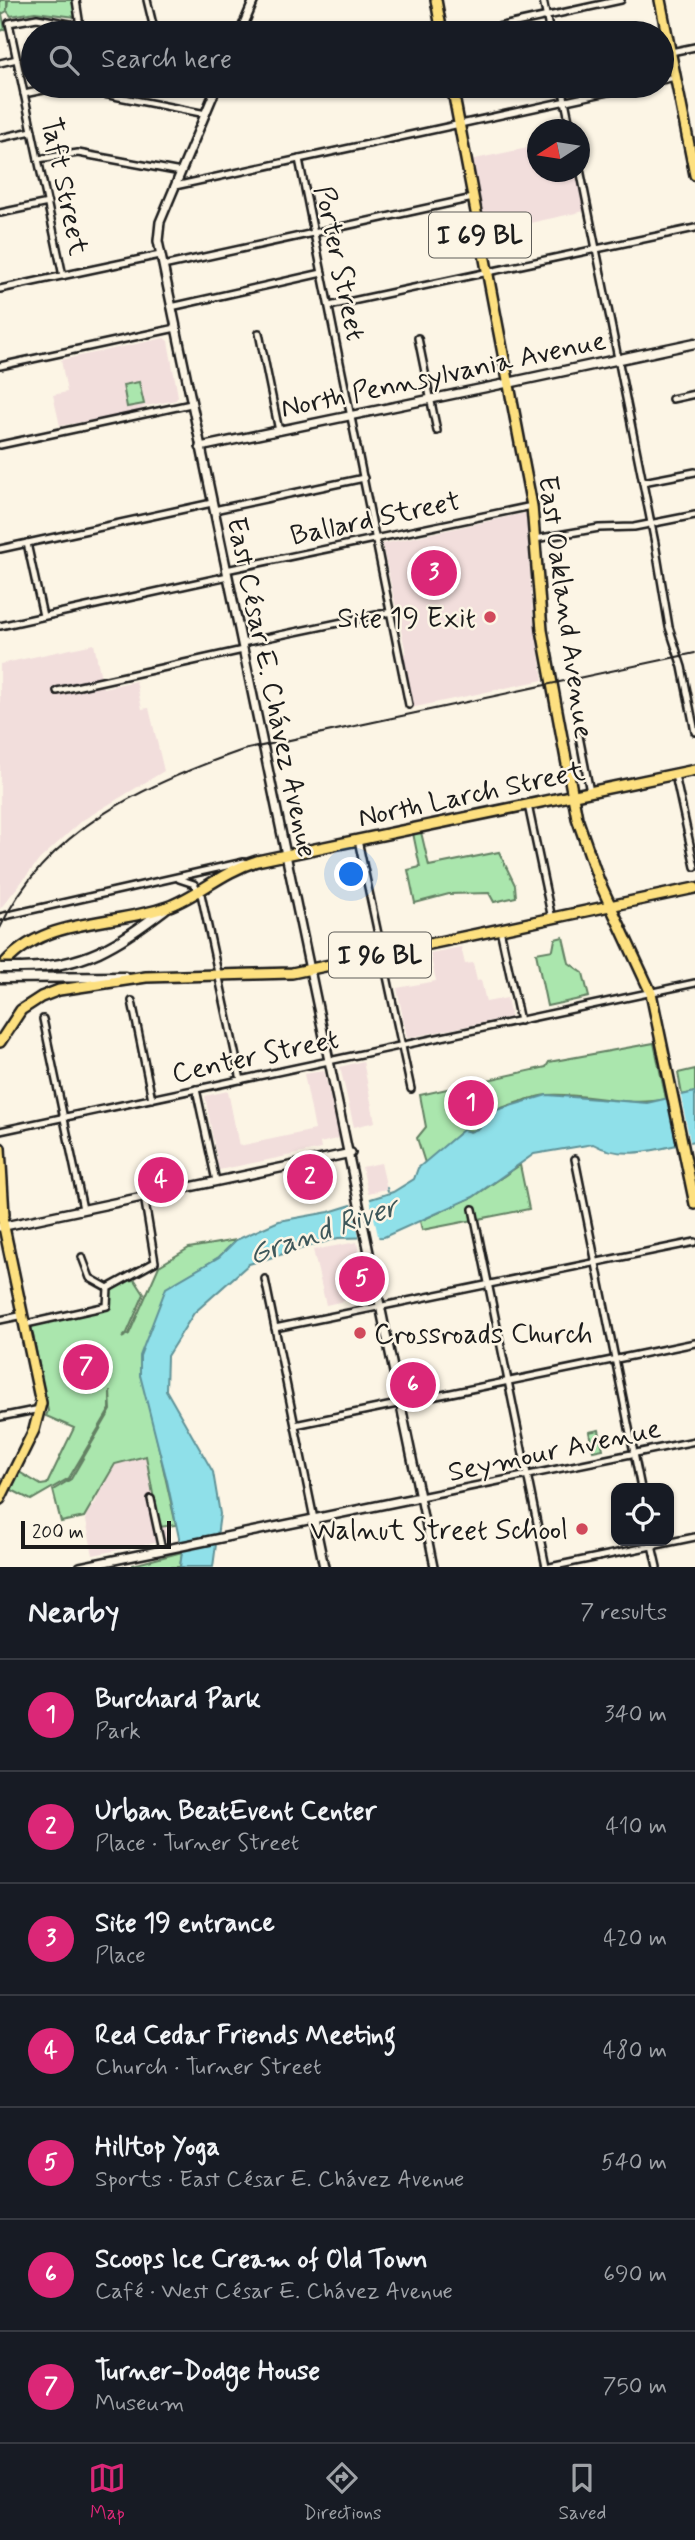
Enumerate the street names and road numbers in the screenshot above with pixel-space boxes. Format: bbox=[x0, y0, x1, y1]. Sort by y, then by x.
street label: Taft Street bbox=[31, 114, 96, 259]
street label: Porter Street bbox=[304, 183, 373, 344]
road number: I 69 BL bbox=[429, 212, 531, 258]
street label: North Pennsylvania Avenue bbox=[278, 323, 609, 428]
street label: East Oakland Avenue bbox=[528, 473, 601, 741]
street label: Ballard Street bbox=[287, 483, 464, 555]
street label: East César E. Chávez Avenue bbox=[216, 514, 325, 861]
street label: North Larch Street bbox=[355, 753, 589, 838]
road number: I 96 BL bbox=[329, 932, 431, 978]
street label: Center Street bbox=[169, 1022, 342, 1093]
street label: Seymour Avenue bbox=[445, 1411, 664, 1492]

